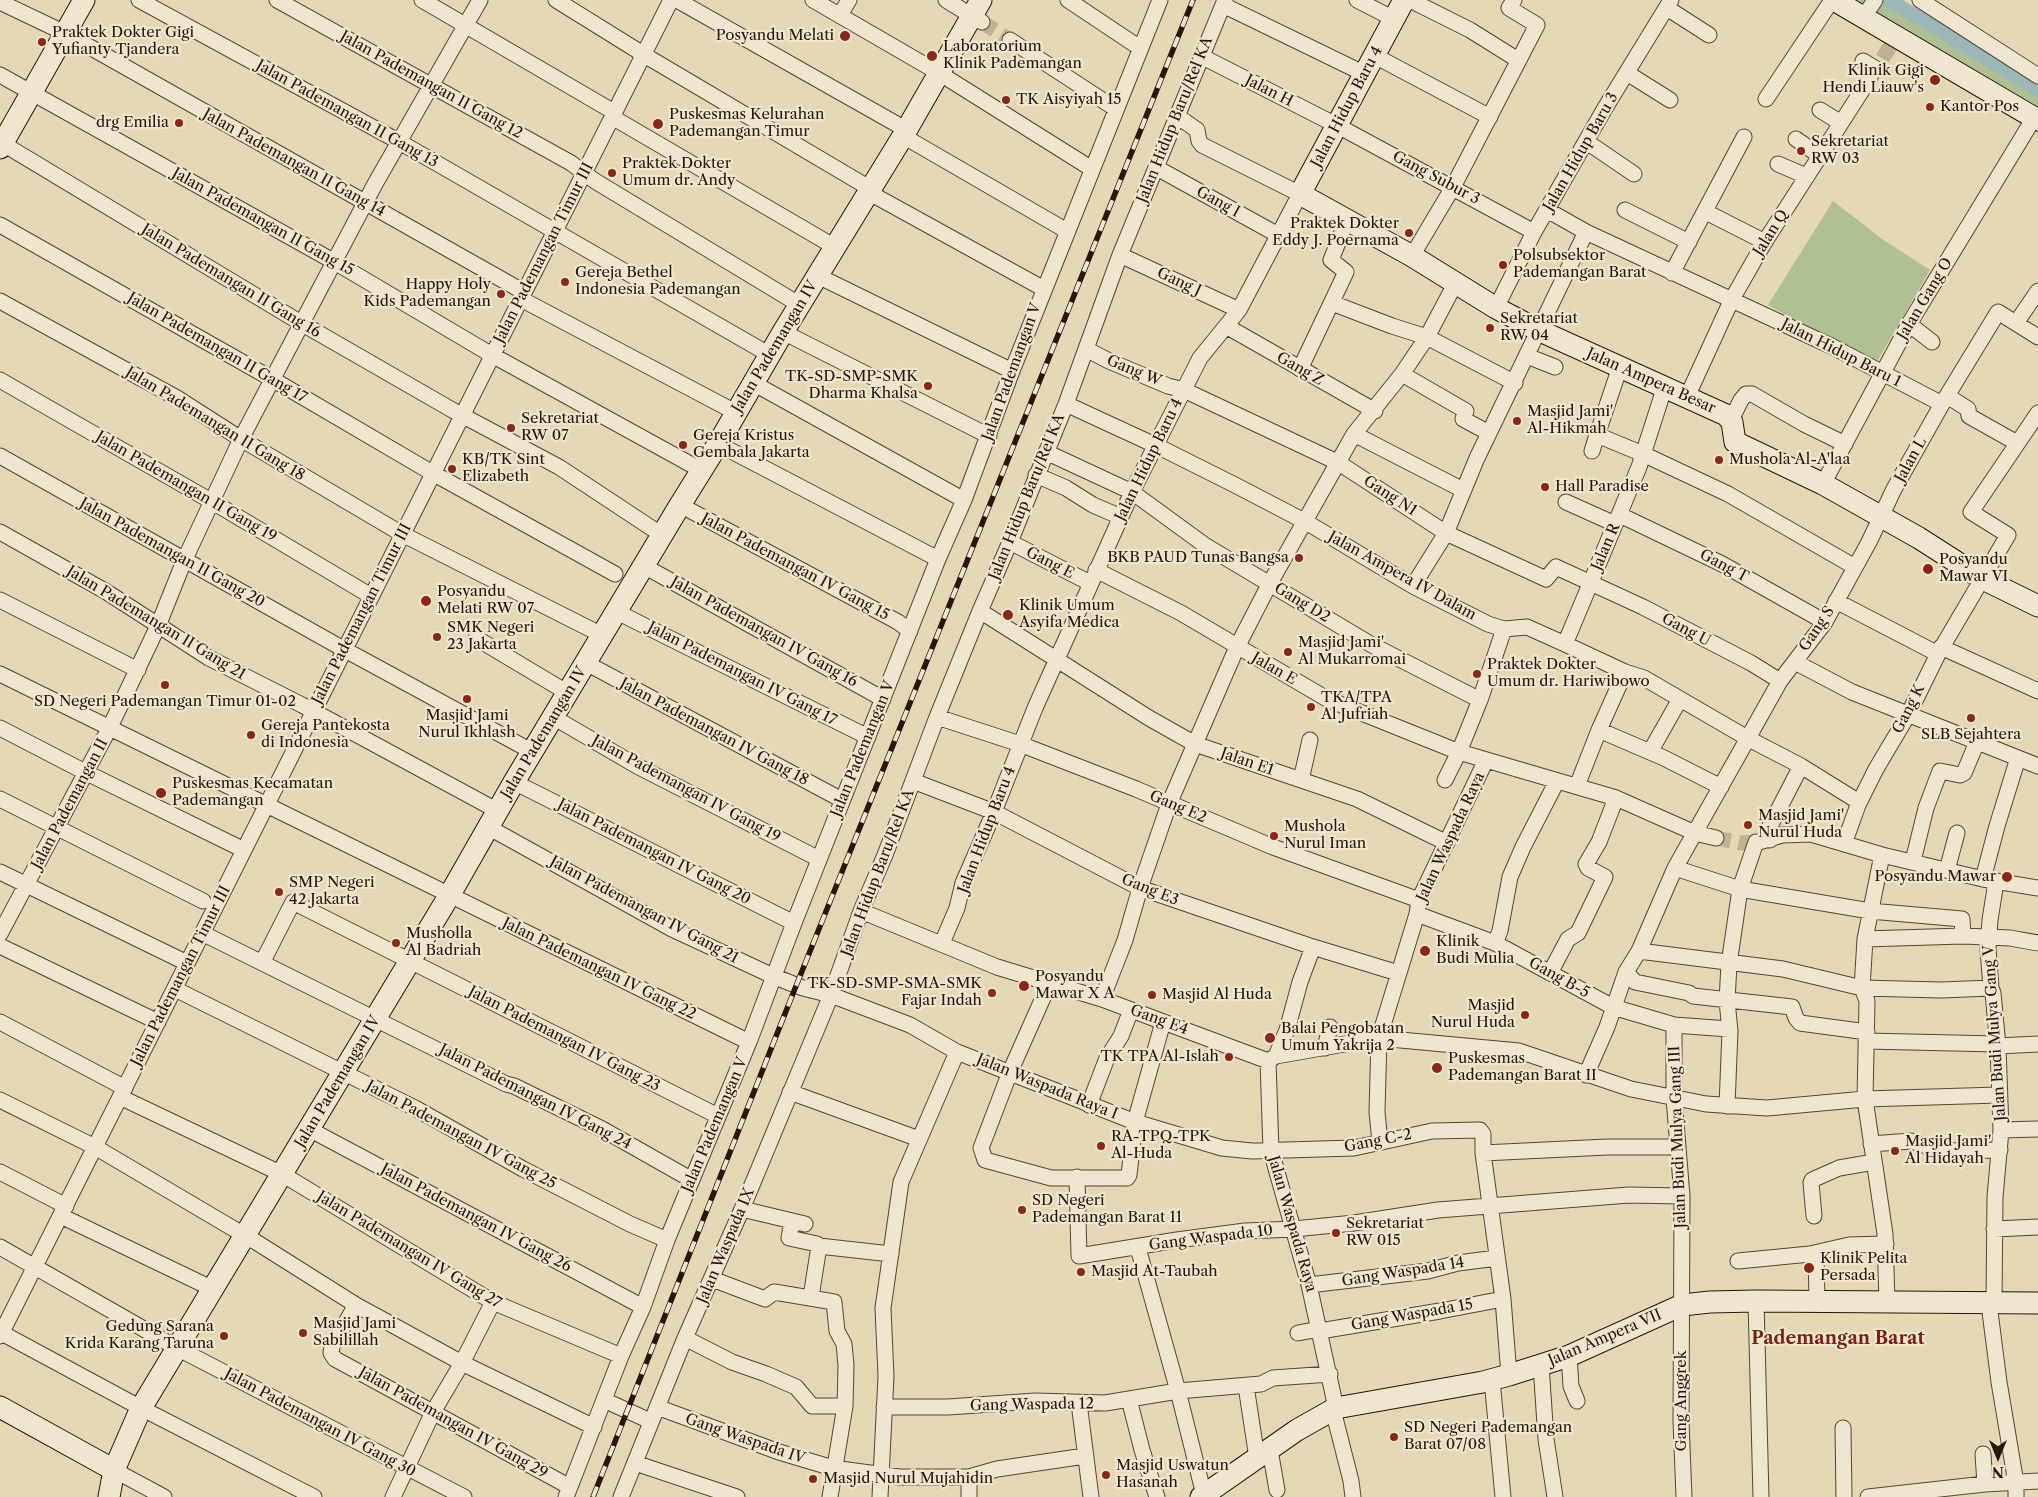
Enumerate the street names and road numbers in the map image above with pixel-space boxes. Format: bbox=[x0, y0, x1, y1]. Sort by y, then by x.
street label: Jalan Pademangan II Gang 12 bbox=[337, 27, 525, 143]
street label: Jalan Hidup Baru/Rel KA bbox=[1133, 34, 1217, 206]
street label: Jalan Hidup Baru 4 bbox=[1307, 43, 1387, 171]
street label: Jalan Pademangan II Gang 13 bbox=[253, 56, 441, 172]
street label: Jalan H bbox=[1242, 71, 1296, 111]
street label: Jalan Hidup Baru 3 bbox=[1540, 89, 1622, 215]
street label: Jalan Pademangan II Gang 14 bbox=[200, 105, 388, 221]
street label: Gang Subur 3 bbox=[1389, 147, 1483, 209]
street label: Jalan Pademangan Timur III bbox=[490, 160, 598, 346]
street label: Jalan Pademangan II Gang 15 bbox=[169, 164, 357, 280]
street label: Gang I bbox=[1193, 183, 1243, 221]
street label: Jalan Q bbox=[1750, 207, 1792, 259]
street label: Jalan Pademangan II Gang 16 bbox=[138, 220, 324, 342]
street label: Jalan Gang O bbox=[1893, 255, 1957, 343]
street label: Gang J bbox=[1154, 264, 1204, 300]
street label: Jalan Pademangan IV bbox=[728, 278, 822, 416]
street label: Jalan Pademangan II Gang 17 bbox=[124, 289, 310, 407]
street label: Jalan Pademangan V bbox=[979, 301, 1045, 443]
street label: Jalan Hidup Baru 1 bbox=[1778, 315, 1904, 391]
street label: Jalan Ampera Besar bbox=[1584, 344, 1718, 418]
street label: Gang Z bbox=[1273, 348, 1327, 390]
street label: Gang W bbox=[1104, 351, 1164, 391]
street label: Jalan Pademangan II Gang 18 bbox=[122, 363, 308, 485]
street label: Jalan Hidup Baru 4 bbox=[1111, 396, 1187, 524]
street label: Jalan Hidup Baru/Rel KA bbox=[985, 411, 1069, 583]
street label: Jalan Pademangan II Gang 19 bbox=[92, 428, 280, 546]
street label: Jalan L bbox=[1891, 434, 1931, 486]
street label: Gang N1 bbox=[1360, 472, 1420, 520]
street label: Jalan Pademangan II Gang 20 bbox=[76, 494, 268, 612]
street label: Jalan Pademangan IV Gang 15 bbox=[698, 510, 892, 624]
street label: Jalan Pademangan Timur III bbox=[308, 521, 416, 707]
street label: Jalan R bbox=[1588, 521, 1624, 573]
street label: Jalan Ampera IV Dalam bbox=[1325, 528, 1479, 624]
street label: Gang E bbox=[1023, 543, 1077, 583]
street label: Gang T bbox=[1697, 546, 1751, 586]
street label: Jalan Pademangan II Gang 21 bbox=[63, 562, 249, 684]
street label: Jalan Pademangan IV Gang 16 bbox=[667, 573, 861, 691]
street label: Gang D2 bbox=[1271, 579, 1333, 627]
street label: Gang S bbox=[1795, 603, 1839, 655]
street label: Gang U bbox=[1658, 610, 1714, 650]
street label: Jalan Pademangan IV Gang 17 bbox=[644, 618, 840, 730]
street label: Jalan E bbox=[1248, 649, 1300, 689]
street label: Jalan Pademangan IV bbox=[497, 664, 591, 802]
street label: Jalan Pademangan IV Gang 18 bbox=[616, 674, 812, 790]
street label: Jalan Pademangan V bbox=[827, 678, 899, 820]
street label: Gang K bbox=[1889, 681, 1929, 737]
street label: Jalan Pademangan IV Gang 19 bbox=[589, 731, 783, 847]
street label: Jalan Pademangan II bbox=[28, 735, 112, 873]
street label: Jalan E1 bbox=[1218, 744, 1276, 780]
street label: Jalan Hidup Baru 4 bbox=[955, 764, 1019, 896]
street label: Jalan Waspada Raya bbox=[1413, 769, 1489, 905]
street label: Jalan Hidup Baru/Rel KA bbox=[838, 787, 918, 959]
street label: Gang E2 bbox=[1147, 787, 1209, 827]
street label: Jalan Pademangan IV Gang 20 bbox=[554, 795, 754, 909]
street label: Jalan Pademangan IV Gang 21 bbox=[547, 853, 741, 967]
street label: Gang E3 bbox=[1119, 870, 1181, 910]
street label: Jalan Pademangan Timur III bbox=[127, 883, 235, 1069]
street label: Jalan Pademangan IV Gang 22 bbox=[499, 914, 699, 1024]
street label: Jalan Budi Mulya Gang V bbox=[1980, 944, 2010, 1122]
street label: Gang B-5 bbox=[1525, 954, 1593, 1002]
street label: Jalan Pademangan IV Gang 23 bbox=[465, 983, 663, 1095]
street label: Gang E4 bbox=[1128, 1001, 1190, 1039]
street label: Jalan Pademangan IV bbox=[291, 1013, 385, 1151]
street label: Jalan Pademangan IV Gang 24 bbox=[436, 1041, 634, 1153]
street label: Jalan Budi Mulya Gang III bbox=[1666, 1045, 1690, 1229]
street label: Jalan Waspada Raya I bbox=[974, 1050, 1120, 1124]
street label: Jalan Pademangan V bbox=[678, 1055, 752, 1195]
street label: Jalan Pademangan IV Gang 25 bbox=[363, 1077, 559, 1193]
street label: Gang C-2 bbox=[1343, 1126, 1413, 1156]
street label: Jalan Waspada Raya bbox=[1264, 1154, 1320, 1294]
street label: Jalan Pademangan IV Gang 26 bbox=[378, 1160, 574, 1276]
street label: Jalan Waspada IX bbox=[693, 1185, 759, 1307]
street label: Jalan Pademangan IV Gang 27 bbox=[313, 1188, 505, 1312]
street label: Gang Waspada 10 bbox=[1148, 1221, 1274, 1255]
street label: Gang Waspada 14 bbox=[1340, 1253, 1466, 1291]
street label: Gang Waspada 15 bbox=[1350, 1295, 1474, 1335]
street label: Jalan Ampera VII bbox=[1545, 1306, 1665, 1370]
street label: Gang Anggrek bbox=[1673, 1351, 1691, 1451]
street label: Jalan Pademangan IV Gang 29 bbox=[355, 1363, 551, 1483]
street label: Jalan Pademangan IV Gang 30 bbox=[221, 1365, 419, 1481]
street label: Gang Waspada 12 bbox=[970, 1395, 1094, 1415]
street label: Gang Waspada IV bbox=[683, 1410, 807, 1468]

